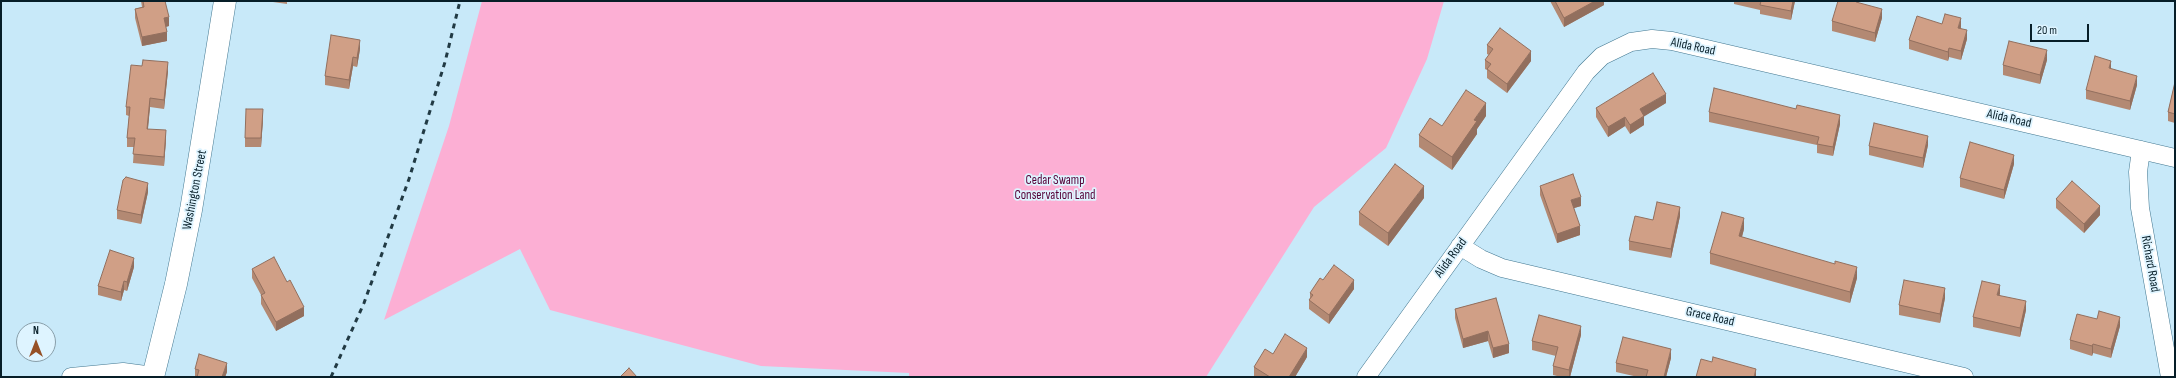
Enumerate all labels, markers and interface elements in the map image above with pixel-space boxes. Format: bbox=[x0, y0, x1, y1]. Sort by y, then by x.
scale bar bbox=[2032, 16, 2091, 42]
text: 20 m bbox=[2037, 23, 2057, 38]
street label: Alida Road bbox=[1669, 35, 1717, 59]
street label: Alida Road bbox=[1985, 106, 2033, 132]
street label: Washington Street bbox=[180, 149, 210, 231]
park label: Cedar Swamp Conservation Land bbox=[1015, 173, 1095, 204]
street label: Alida Road bbox=[1431, 235, 1471, 281]
street label: Richard Road bbox=[2137, 235, 2163, 293]
street label: Grace Road bbox=[1684, 304, 1736, 330]
north arrow bbox=[16, 322, 56, 362]
text: N bbox=[33, 324, 39, 337]

